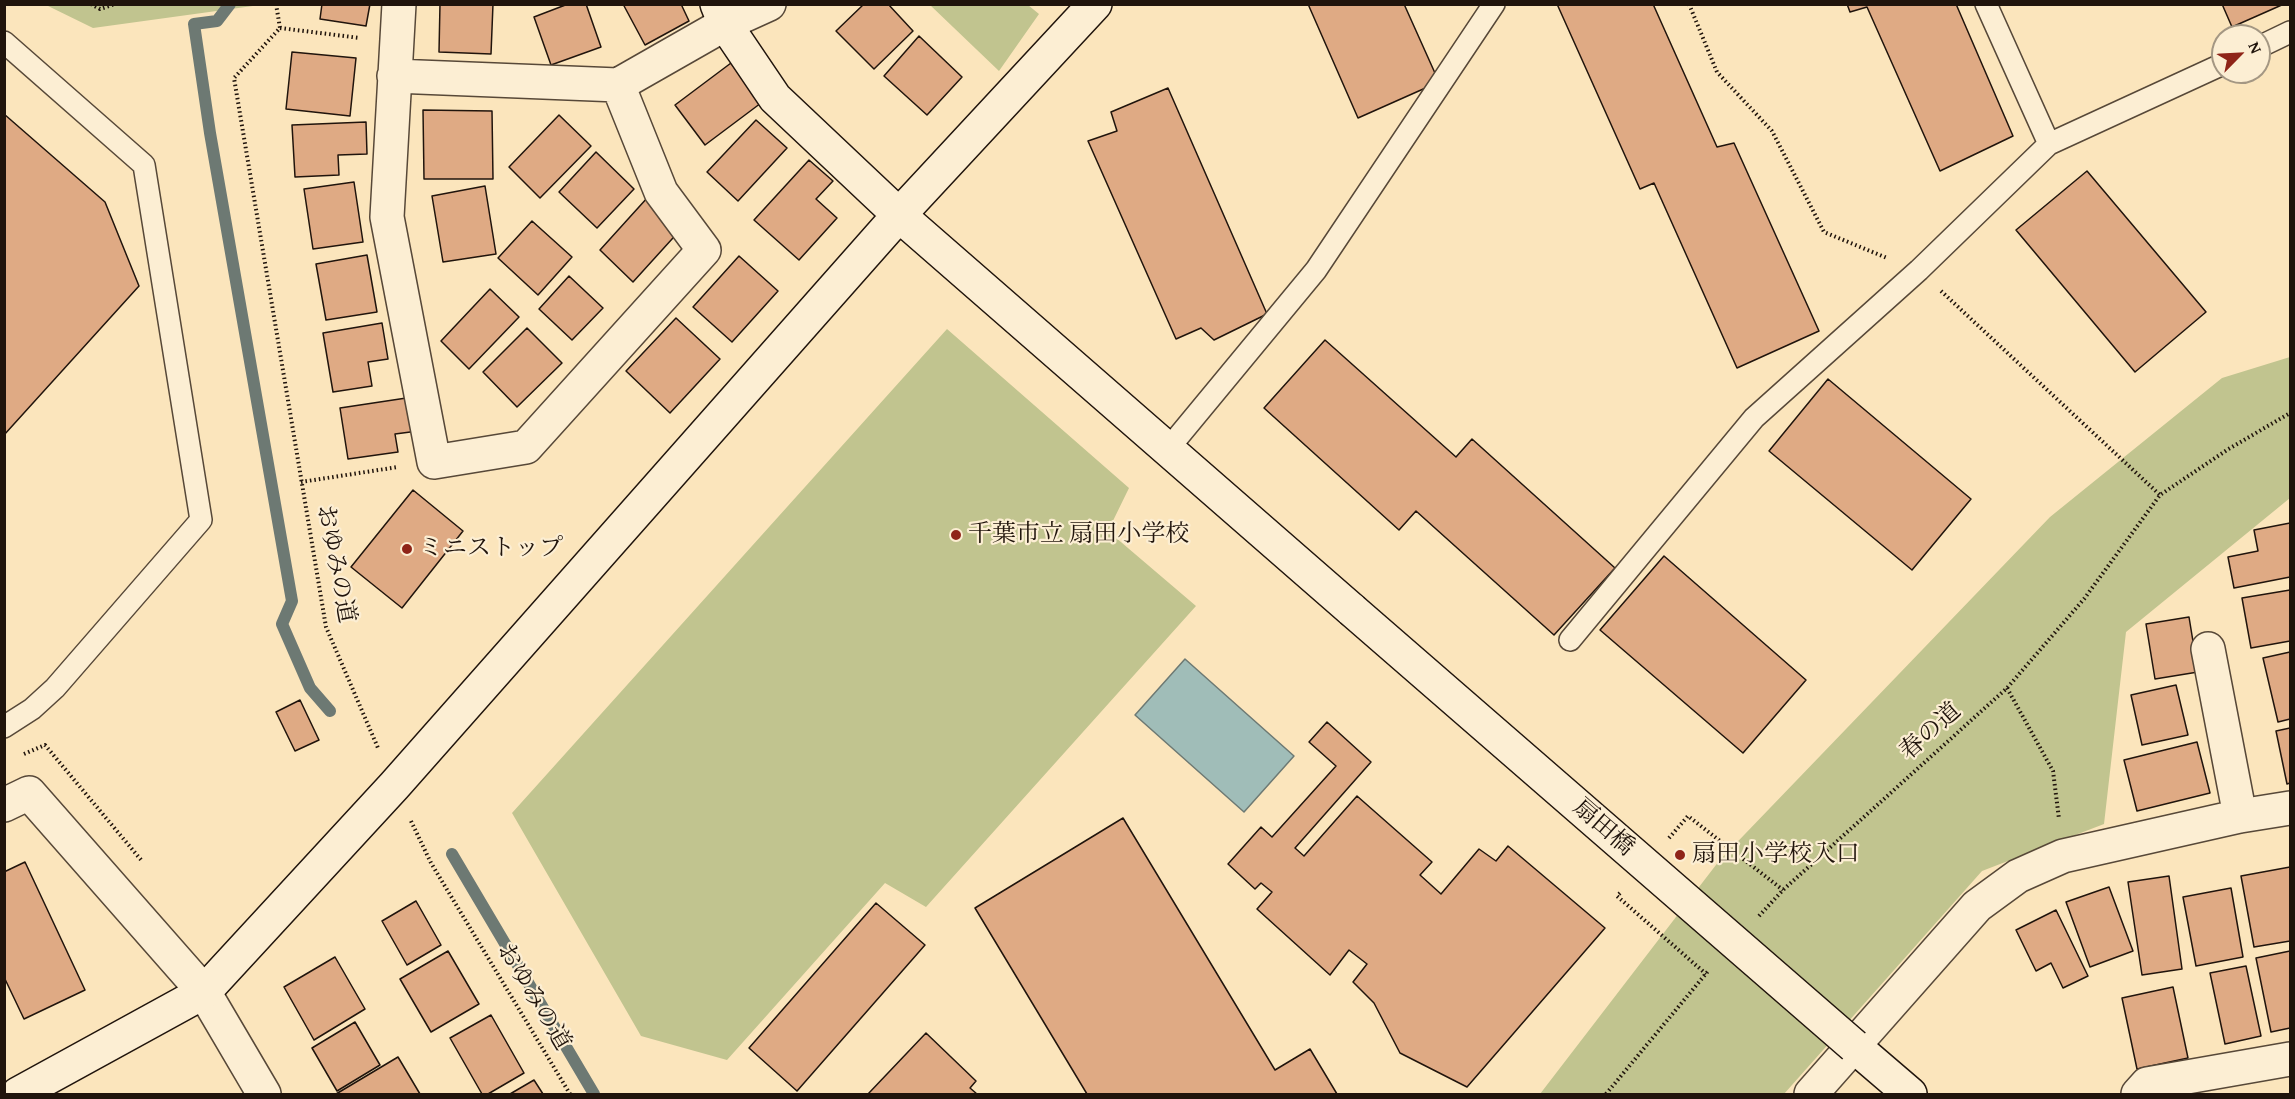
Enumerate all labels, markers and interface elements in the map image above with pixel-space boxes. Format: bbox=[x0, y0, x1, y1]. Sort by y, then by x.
north arrow bbox=[2211, 24, 2271, 84]
text: N bbox=[2242, 38, 2269, 57]
street label: おゆみの道 bbox=[309, 502, 361, 626]
place label: 千葉市立 扇田小学校 bbox=[968, 521, 1189, 549]
marker: 千葉市立 扇田小学校 bbox=[949, 528, 963, 542]
place label: ミニストップ bbox=[419, 535, 563, 563]
marker: ミニストップ bbox=[400, 542, 414, 556]
street label: 春の道 bbox=[1895, 697, 1967, 767]
street label: 扇田橋 bbox=[1566, 794, 1640, 862]
place label: 扇田小学校入口 bbox=[1692, 841, 1860, 869]
marker: 扇田小学校入口 bbox=[1673, 848, 1687, 862]
street label: おゆみの道 bbox=[490, 938, 576, 1056]

